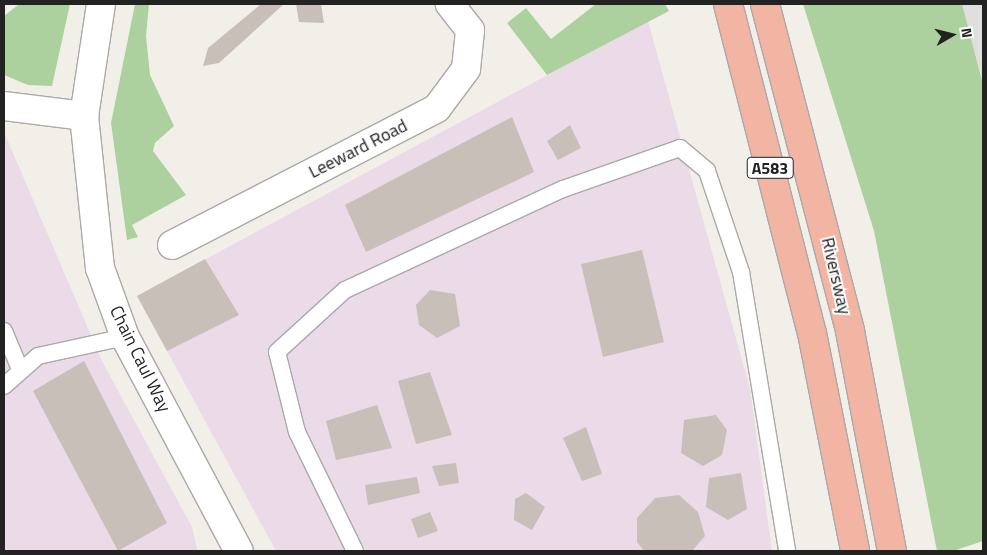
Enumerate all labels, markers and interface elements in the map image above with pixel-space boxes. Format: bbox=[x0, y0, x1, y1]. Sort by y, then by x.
north arrow bbox=[927, 10, 977, 60]
text: N bbox=[956, 27, 978, 39]
street label: Leeward Road bbox=[305, 115, 411, 183]
road number: A583 bbox=[746, 154, 794, 182]
street label: Riversway bbox=[817, 235, 855, 317]
street label: Chain Caul Way bbox=[105, 302, 175, 416]

